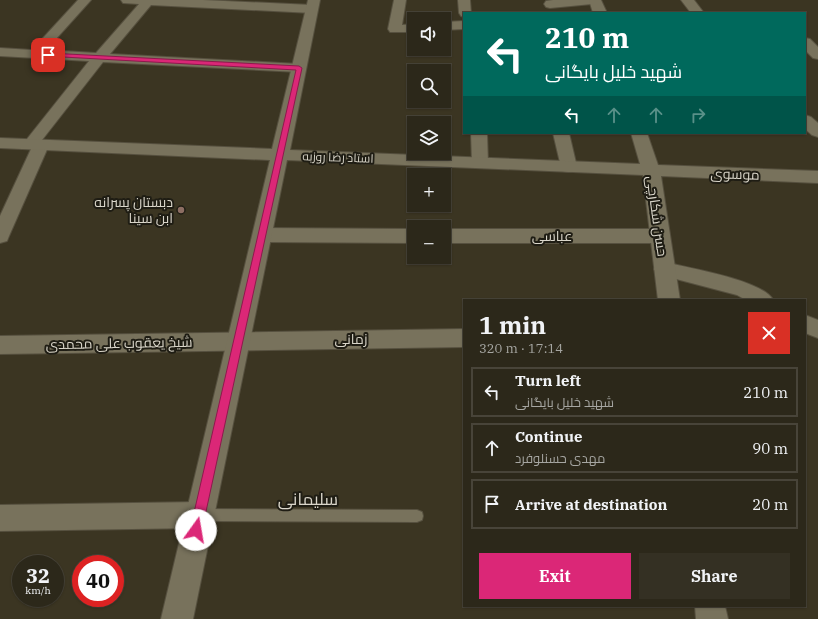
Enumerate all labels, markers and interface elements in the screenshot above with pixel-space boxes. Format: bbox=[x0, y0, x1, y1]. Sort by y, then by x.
map controls bbox=[407, 12, 451, 264]
button: sound bbox=[407, 12, 451, 56]
text: 210 m bbox=[545, 19, 629, 56]
icon: left bbox=[479, 28, 531, 80]
pin bbox=[31, 38, 65, 72]
icon: arrive bbox=[37, 44, 59, 66]
text: شهید خلیل بایگانی bbox=[545, 60, 682, 83]
button: search bbox=[407, 64, 451, 108]
icon: left bbox=[561, 104, 583, 126]
icon: ahead bbox=[603, 104, 625, 126]
icon: ahead bbox=[645, 104, 667, 126]
icon: right bbox=[687, 104, 709, 126]
button: layers bbox=[407, 116, 451, 160]
street label: استاد رضا روزبه bbox=[302, 148, 374, 166]
street label: موسوی bbox=[710, 164, 760, 184]
button: + bbox=[407, 168, 451, 212]
street label: حسن شکارچی bbox=[641, 174, 672, 258]
place label: دبستان پسرانه ابن سینا bbox=[94, 193, 173, 227]
marker: دبستان پسرانه ابن سینا bbox=[176, 205, 186, 215]
button: − bbox=[407, 220, 451, 264]
street label: عباسی bbox=[532, 227, 572, 245]
text: 1 min bbox=[479, 309, 546, 341]
button: close bbox=[748, 312, 790, 354]
street label: زمانی bbox=[335, 330, 367, 348]
street label: شیخ یعقوب علی محمدی bbox=[45, 333, 193, 353]
text: 320 m · 17:14 bbox=[479, 340, 563, 357]
text: Turn left bbox=[515, 371, 581, 390]
icon: left bbox=[481, 381, 503, 403]
text: 210 m bbox=[743, 383, 788, 402]
text: شهید خلیل بایگانی bbox=[515, 394, 614, 411]
text: Continue bbox=[515, 427, 582, 446]
icon: ahead bbox=[481, 437, 503, 459]
text: 90 m bbox=[752, 439, 788, 458]
text: مهدی حسنلوفرد bbox=[515, 450, 605, 467]
street label: سلیمانی bbox=[278, 488, 338, 510]
icon: arrive bbox=[481, 493, 503, 515]
text: Arrive at destination bbox=[515, 495, 667, 514]
text: 20 m bbox=[752, 495, 788, 514]
position arrow bbox=[175, 509, 217, 551]
button: Exit bbox=[479, 553, 631, 599]
button: Share bbox=[639, 553, 790, 599]
speed limit sign: 40 bbox=[72, 555, 124, 607]
text: 32 bbox=[26, 562, 50, 589]
text: km/h bbox=[25, 584, 51, 597]

